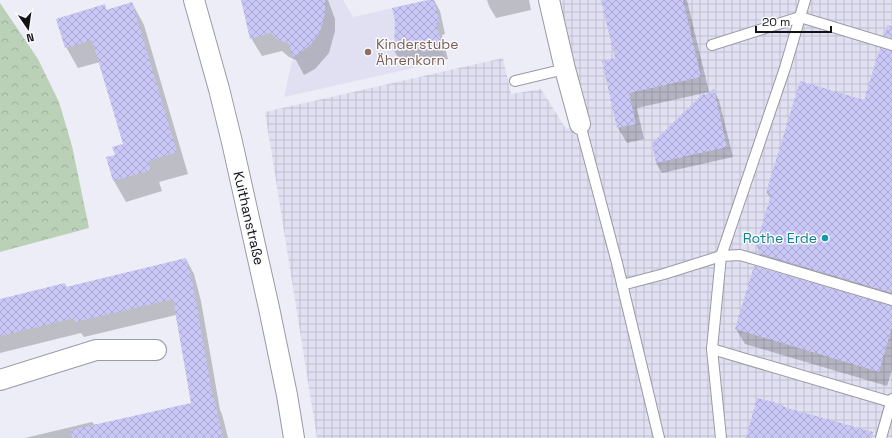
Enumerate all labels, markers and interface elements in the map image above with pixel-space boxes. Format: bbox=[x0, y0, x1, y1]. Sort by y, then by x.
north arrow bbox=[8, 8, 48, 48]
scale bar bbox=[756, 8, 831, 34]
text: 20 m bbox=[762, 14, 790, 30]
text: N bbox=[25, 30, 35, 45]
place label: Kinderstube Ährenkorn bbox=[376, 35, 459, 69]
marker: Kinderstube Ährenkorn bbox=[363, 47, 373, 57]
street label: Kuithanstraße bbox=[229, 169, 269, 267]
place label: Rothe Erde bbox=[743, 229, 817, 247]
marker: Rothe Erde bbox=[820, 233, 830, 243]

